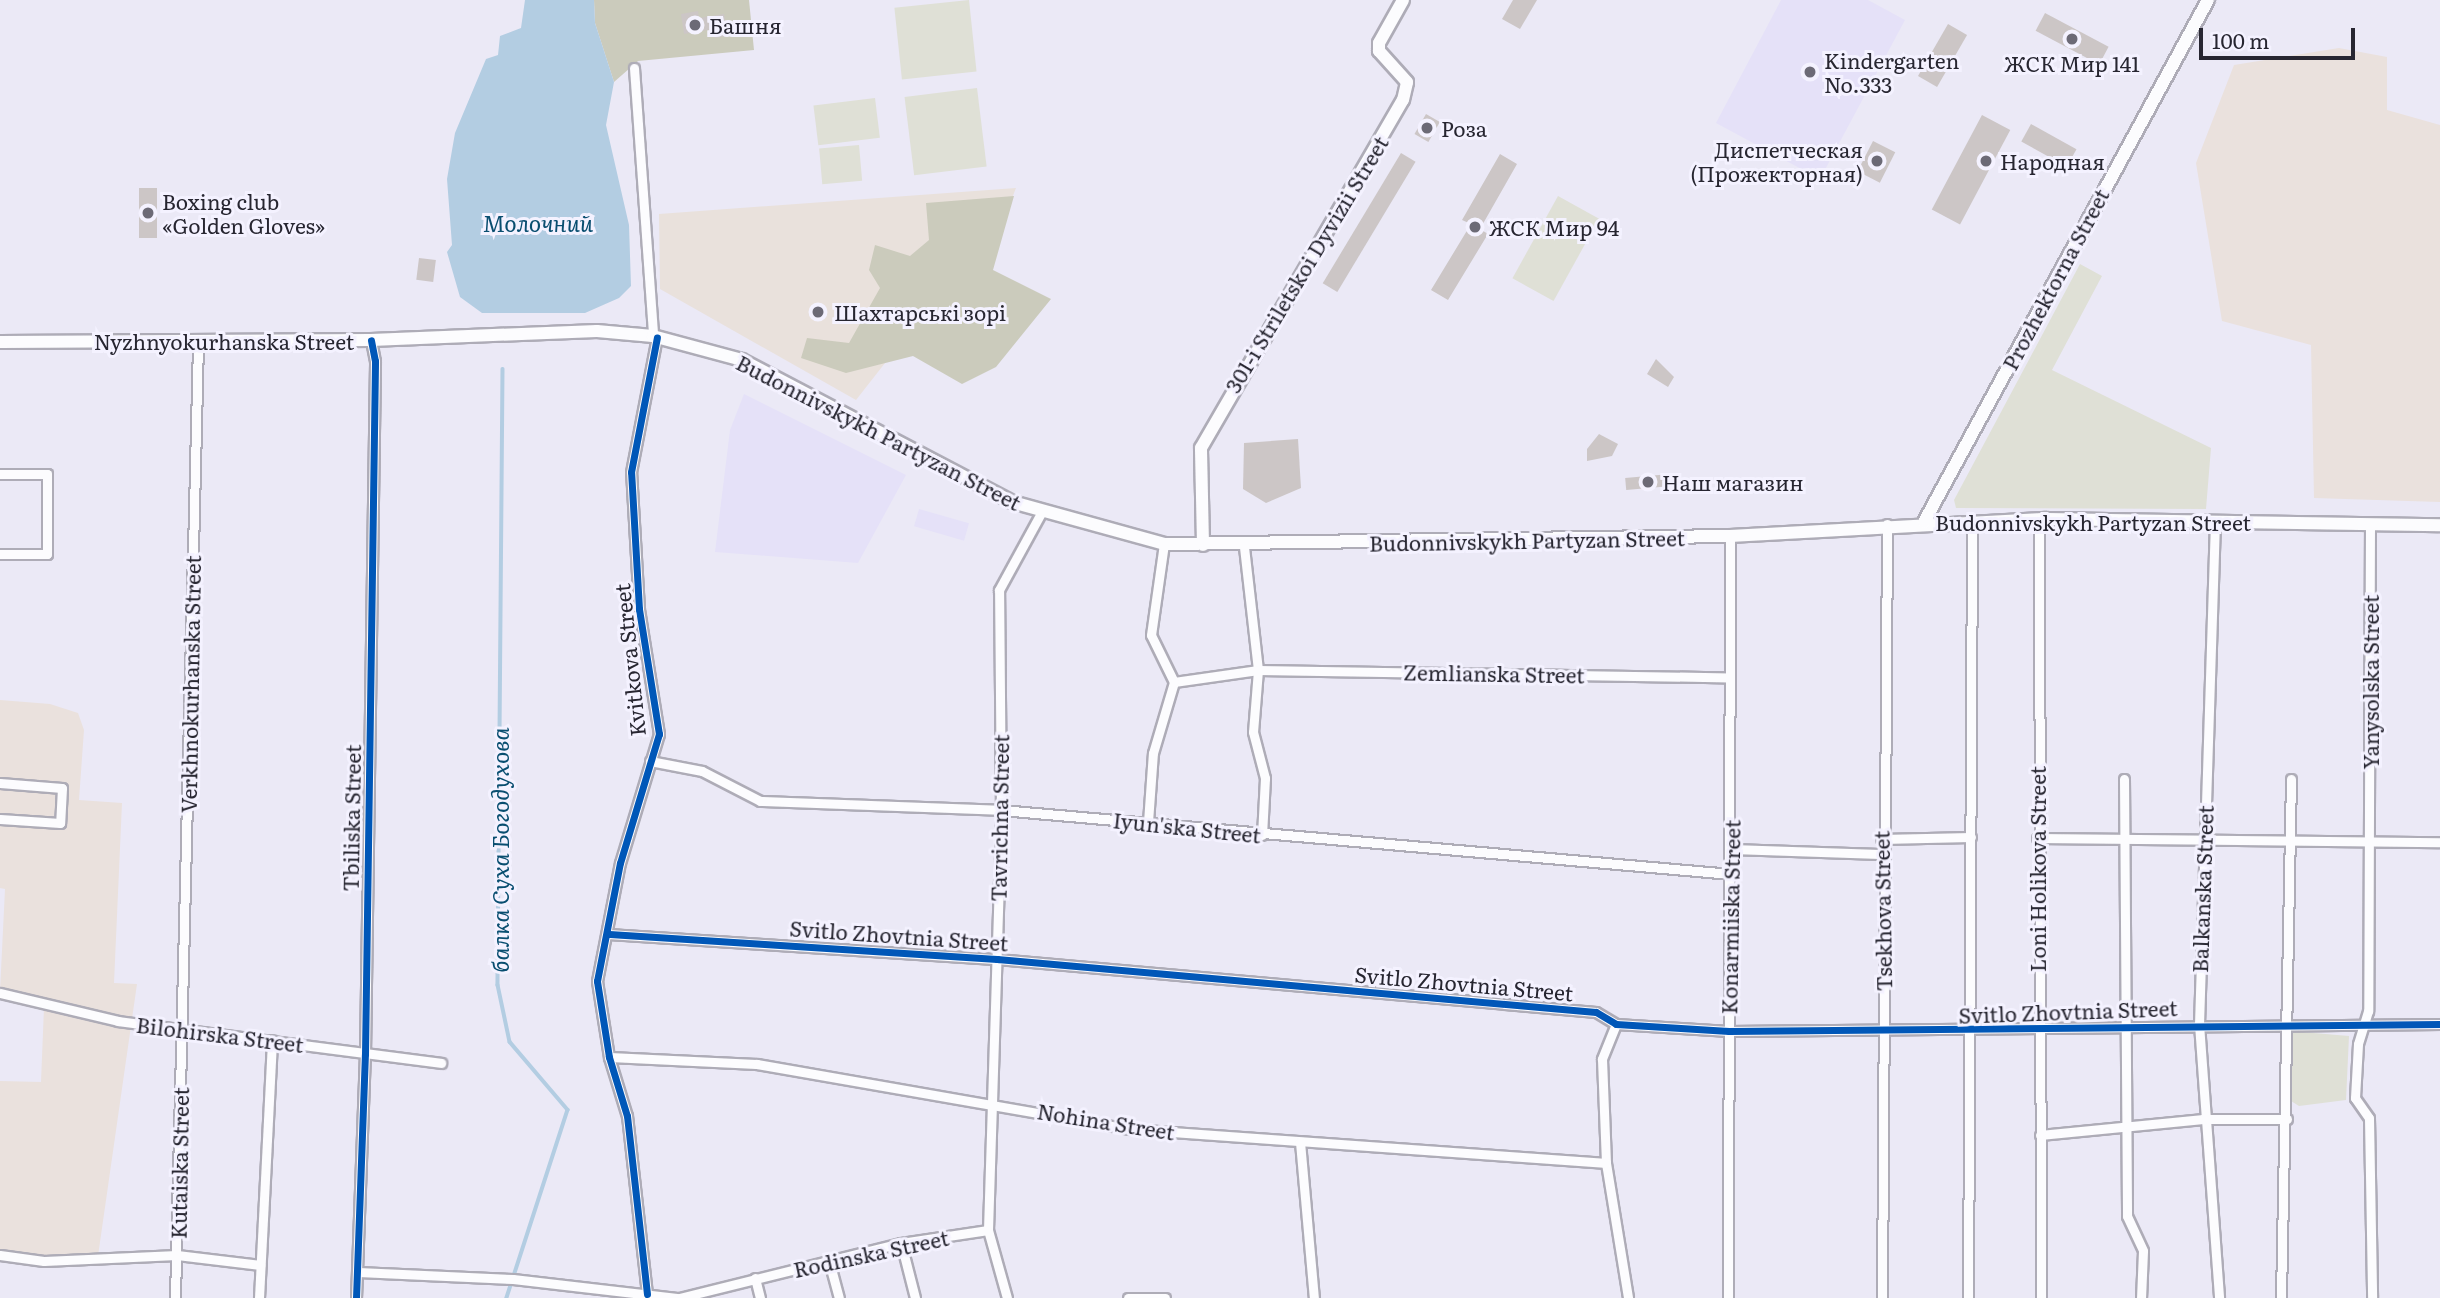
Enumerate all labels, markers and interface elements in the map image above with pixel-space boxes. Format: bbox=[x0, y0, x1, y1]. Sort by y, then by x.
place label: Башня bbox=[709, 12, 782, 38]
scale bar bbox=[2202, 14, 2358, 58]
marker: Башня bbox=[687, 17, 703, 33]
text: 100 m bbox=[2212, 24, 2269, 55]
marker: ЖСК Мир 141 bbox=[2064, 31, 2080, 47]
place label: Kindergarten No.333 bbox=[1824, 47, 1959, 97]
place label: ЖСК Мир 141 bbox=[2004, 50, 2140, 76]
marker: Kindergarten No.333 bbox=[1802, 64, 1818, 80]
place label: Роза bbox=[1441, 115, 1487, 141]
marker: Роза bbox=[1419, 120, 1435, 136]
street label: 301-i Striletskoi Dyvizii Street bbox=[1219, 131, 1393, 397]
place label: Диспетческая (Прожекторная) bbox=[1690, 136, 1863, 186]
place label: Народная bbox=[2000, 148, 2105, 174]
marker: Диспетческая (Прожекторная) bbox=[1869, 153, 1885, 169]
marker: Народная bbox=[1978, 153, 1994, 169]
street label: Prozhektorna Street bbox=[1997, 184, 2113, 374]
place label: Boxing club «Golden Gloves» bbox=[162, 188, 325, 238]
marker: Boxing club «Golden Gloves» bbox=[140, 205, 156, 221]
water label: Молочний bbox=[483, 208, 593, 236]
place label: ЖСК Мир 94 bbox=[1489, 214, 1619, 240]
marker: ЖСК Мир 94 bbox=[1467, 219, 1483, 235]
place label: Шахтарські зорі bbox=[834, 299, 1006, 325]
marker: Шахтарські зорі bbox=[808, 302, 828, 322]
street label: Nyzhnyokurhanska Street bbox=[94, 328, 354, 354]
street label: Budonnivskykh Partyzan Street bbox=[733, 349, 1025, 515]
place label: Наш магазин bbox=[1662, 469, 1804, 495]
marker: Наш магазин bbox=[1640, 474, 1656, 490]
street label: Budonnivskykh Partyzan Street bbox=[1935, 509, 2251, 535]
street label: Budonnivskykh Partyzan Street bbox=[1369, 525, 1685, 555]
street label: Verkhnokurhanska Street bbox=[175, 555, 205, 813]
street label: Kvitkova Street bbox=[608, 582, 650, 738]
street label: Yanysolska Street bbox=[2357, 595, 2383, 769]
street label: Zemlianska Street bbox=[1403, 659, 1585, 687]
water label: балка Суха Богодухова bbox=[485, 727, 513, 973]
street label: Tavrichna Street bbox=[985, 734, 1013, 902]
street label: Tbiliska Street bbox=[337, 744, 365, 892]
street label: Loni Holikova Street bbox=[2024, 766, 2050, 972]
street label: Balkanska Street bbox=[2186, 805, 2218, 973]
street label: Iyun'ska Street bbox=[1112, 807, 1262, 847]
street label: Konarmiiska Street bbox=[1716, 819, 1744, 1015]
street label: Tsekhova Street bbox=[1868, 830, 1896, 992]
street label: Svitlo Zhovtnia Street bbox=[789, 915, 1009, 955]
street label: Svitlo Zhovtnia Street bbox=[1354, 961, 1574, 1005]
street label: Svitlo Zhovtnia Street bbox=[1958, 995, 2178, 1027]
street label: Bilohirska Street bbox=[135, 1011, 305, 1057]
street label: Kutaiska Street bbox=[165, 1087, 193, 1239]
street label: Nohina Street bbox=[1035, 1098, 1177, 1144]
street label: Rodinska Street bbox=[791, 1224, 951, 1282]

